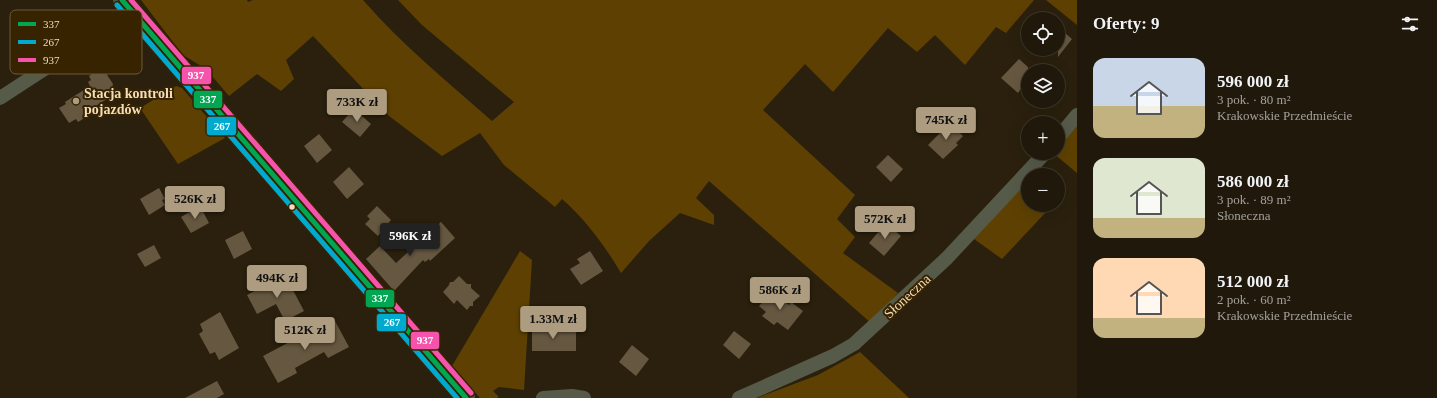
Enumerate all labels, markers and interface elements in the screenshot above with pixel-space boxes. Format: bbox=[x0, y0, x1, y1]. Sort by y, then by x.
legend bbox=[10, 10, 142, 74]
map controls bbox=[1021, 12, 1065, 212]
button: locate bbox=[1021, 12, 1065, 56]
icon: filters bbox=[1399, 13, 1421, 35]
text: Oferty: 9 bbox=[1093, 14, 1160, 33]
text: 337 bbox=[43, 18, 60, 30]
text: 267 bbox=[43, 36, 60, 48]
text: 937 bbox=[43, 54, 60, 66]
button: layers bbox=[1021, 64, 1065, 108]
line badge: 937 bbox=[181, 66, 212, 85]
text: 937 bbox=[188, 69, 205, 81]
text: 596 000 zł bbox=[1217, 72, 1289, 91]
icon: home bbox=[1125, 74, 1173, 122]
place label: Stacja kontroli pojazdów bbox=[84, 86, 173, 117]
pin: 733K zł bbox=[320, 89, 394, 123]
line badge: 337 bbox=[193, 90, 223, 109]
text: 3 pok. · 80 m² bbox=[1217, 92, 1291, 107]
text: 337 bbox=[200, 93, 217, 105]
text: 733K zł bbox=[336, 94, 378, 109]
marker: Stacja kontroli pojazdów bbox=[71, 96, 81, 106]
pin: 745K zł bbox=[909, 107, 983, 141]
text: Krakowskie Przedmieście bbox=[1217, 108, 1352, 123]
text: 745K zł bbox=[925, 112, 967, 127]
line badge: 267 bbox=[206, 116, 237, 136]
button: + bbox=[1021, 116, 1065, 160]
text: 267 bbox=[214, 120, 231, 132]
button: − bbox=[1021, 168, 1065, 212]
text: 586 000 zł bbox=[1217, 172, 1289, 191]
icon: home bbox=[1125, 174, 1173, 222]
pin: 526K zł bbox=[158, 186, 232, 220]
text: 526K zł bbox=[174, 191, 216, 206]
text: 3 pok. · 89 m² bbox=[1217, 192, 1291, 207]
unlabelled marker bbox=[287, 202, 297, 212]
pin: 572K zł bbox=[848, 206, 922, 240]
text: Słoneczna bbox=[1217, 208, 1270, 223]
text: 572K zł bbox=[864, 211, 906, 226]
pin: 596K zł bbox=[373, 223, 447, 257]
text: 596K zł bbox=[389, 228, 431, 243]
pin: 494K zł bbox=[240, 265, 314, 299]
text: 494K zł bbox=[256, 270, 298, 285]
street label: Słoneczna bbox=[881, 271, 934, 321]
text: 512 000 zł bbox=[1217, 272, 1289, 291]
icon: home bbox=[1125, 274, 1173, 322]
pin: 586K zł bbox=[743, 277, 817, 311]
text: 586K zł bbox=[759, 282, 801, 297]
line badge: 337 bbox=[365, 289, 395, 308]
text: 337 bbox=[372, 292, 389, 304]
text: 2 pok. · 60 m² bbox=[1217, 292, 1291, 307]
pin: 1.33M zł bbox=[512, 306, 594, 340]
text: Krakowskie Przedmieście bbox=[1217, 308, 1352, 323]
text: 1.33M zł bbox=[529, 311, 577, 326]
line badge: 267 bbox=[376, 313, 407, 332]
text: 267 bbox=[384, 316, 401, 328]
pin: 512K zł bbox=[268, 317, 342, 351]
text: 512K zł bbox=[284, 322, 326, 337]
line badge: 937 bbox=[410, 331, 440, 350]
text: 937 bbox=[417, 334, 434, 346]

